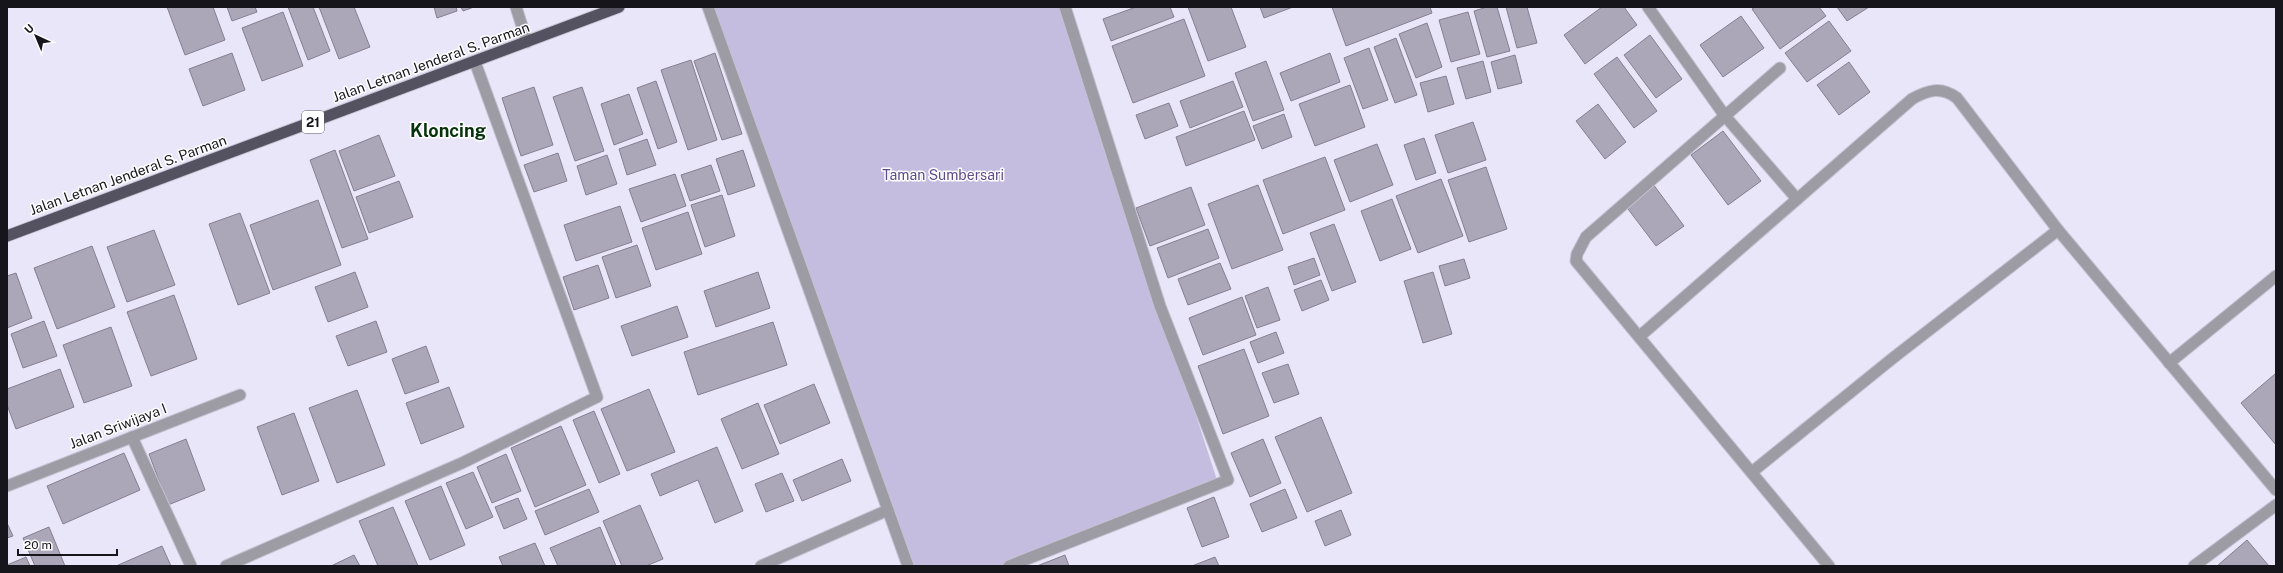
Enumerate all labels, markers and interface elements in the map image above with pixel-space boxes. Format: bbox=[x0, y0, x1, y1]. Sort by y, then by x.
north arrow bbox=[16, 16, 56, 56]
street label: Jalan Letnan Jenderal S. Parman bbox=[330, 19, 532, 105]
text: U bbox=[22, 22, 36, 36]
road number: 21 bbox=[302, 111, 324, 133]
district label: Kloncing bbox=[410, 120, 486, 141]
street label: Jalan Letnan Jenderal S. Parman bbox=[27, 132, 229, 218]
park label: Taman Sumbersari bbox=[882, 167, 1004, 183]
street label: Jalan Sriwijaya I bbox=[67, 400, 169, 452]
scale bar bbox=[18, 531, 117, 557]
text: 20 m bbox=[24, 538, 52, 552]

